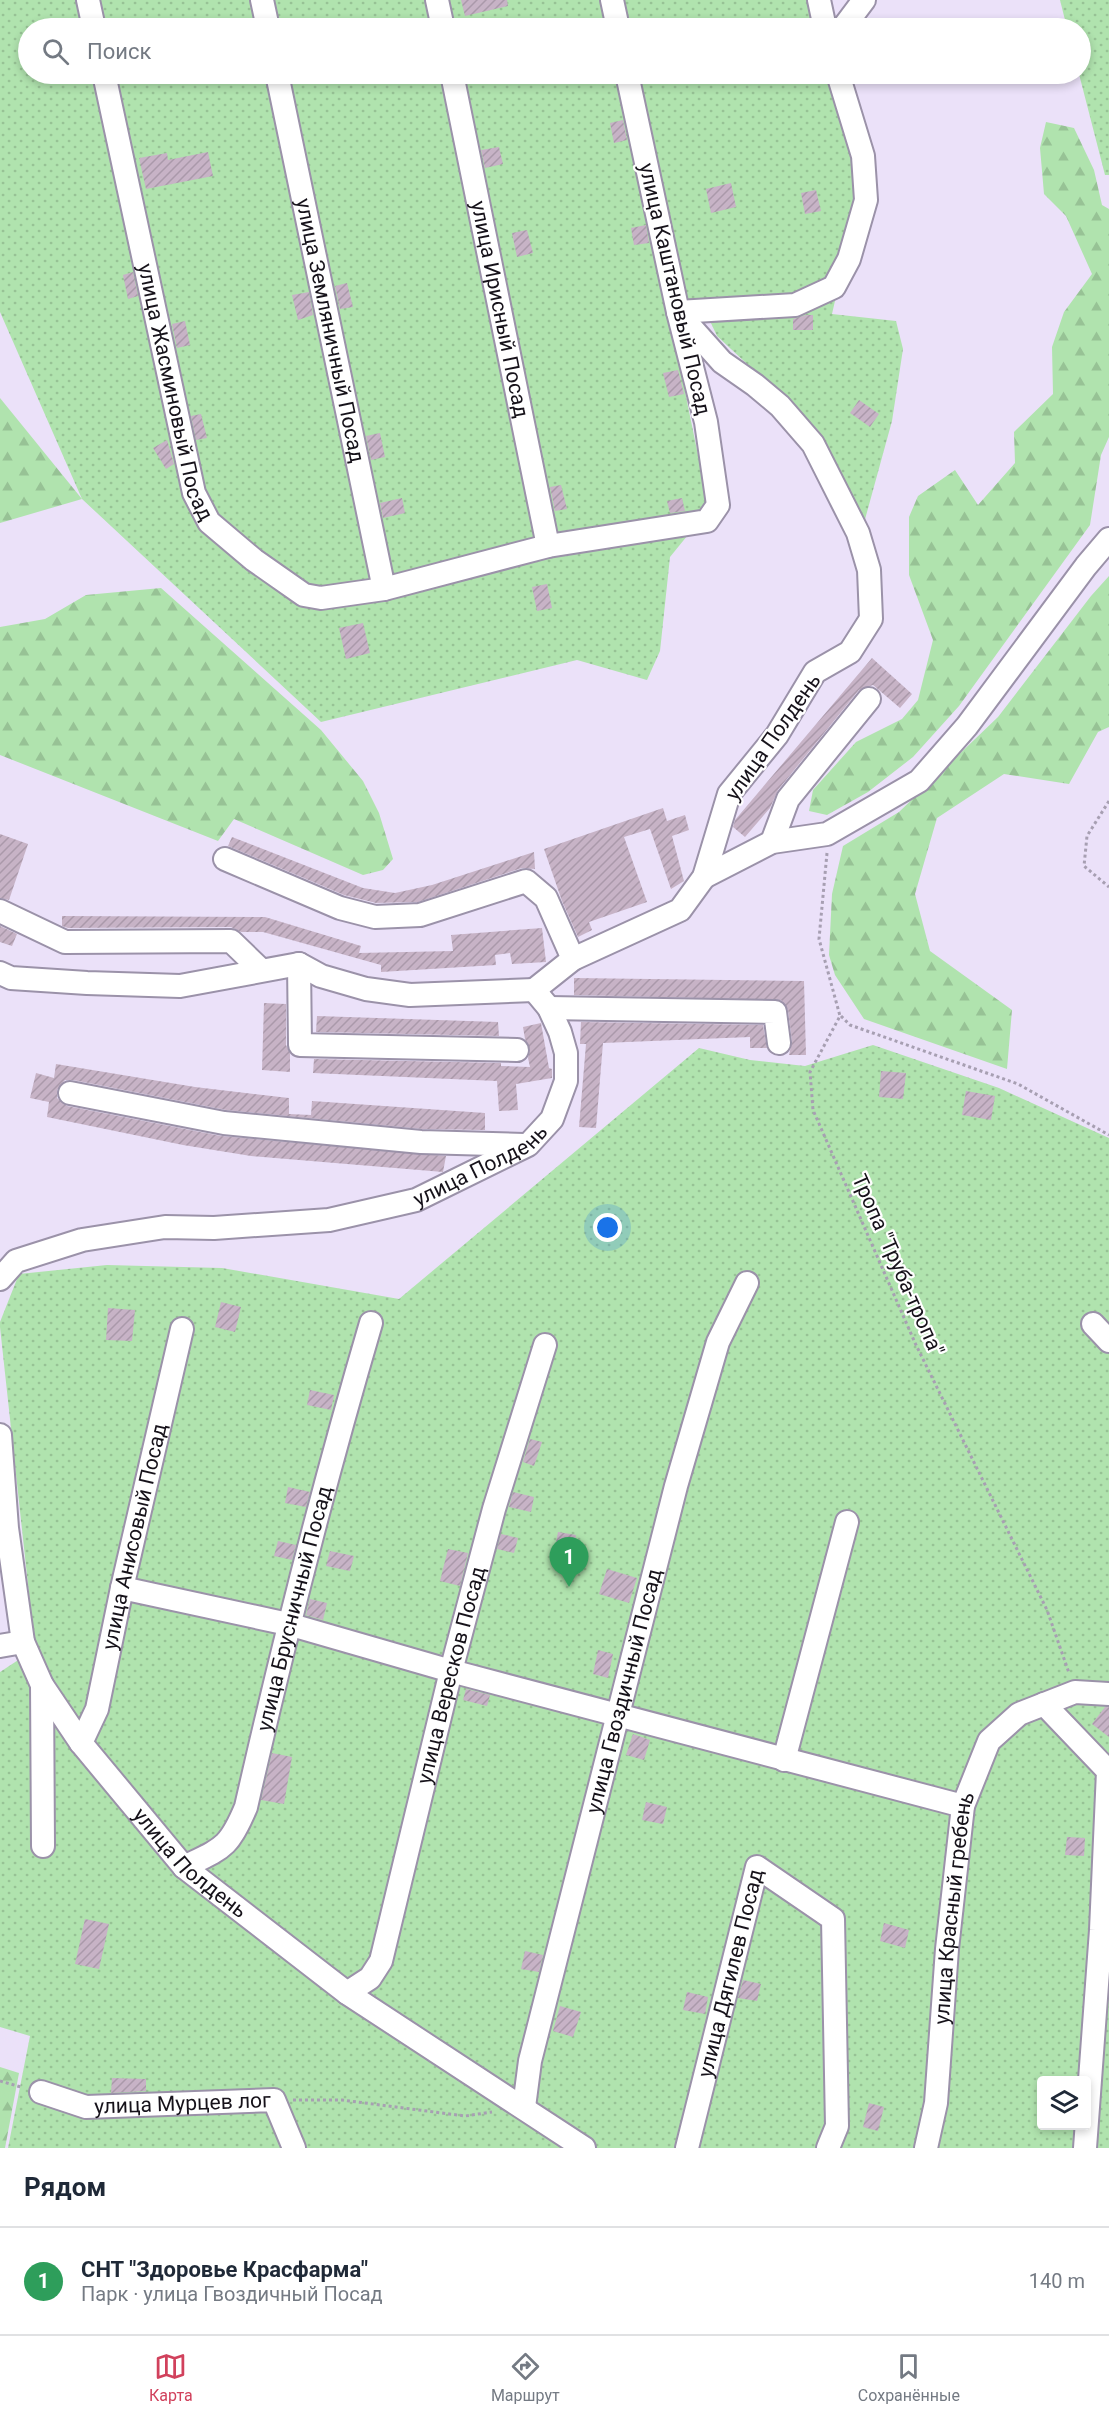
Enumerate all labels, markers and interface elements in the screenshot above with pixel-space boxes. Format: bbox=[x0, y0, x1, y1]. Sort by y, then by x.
search box bbox=[18, 18, 1091, 84]
icon: search bbox=[39, 35, 72, 68]
text: Поиск bbox=[87, 39, 151, 64]
street label: улица Каштановый Посад bbox=[634, 161, 716, 418]
street label: улица Земляничный Посад bbox=[291, 196, 370, 465]
street label: улица Ирисный Посад bbox=[466, 199, 534, 420]
street label: улица Жасминовый Посад bbox=[133, 261, 218, 525]
street label: улица Полдень bbox=[720, 669, 826, 805]
street label: улица Полдень bbox=[409, 1120, 552, 1211]
street label: Тропа "Труба-тропа" bbox=[847, 1171, 949, 1359]
your location bbox=[593, 1213, 622, 1242]
street label: улица Анисовый Посад bbox=[98, 1421, 172, 1652]
street label: улица Брусничный Посад bbox=[252, 1483, 337, 1734]
pin: 1 bbox=[550, 1538, 588, 1587]
street label: улица Вересков Посад bbox=[412, 1564, 490, 1786]
street label: улица Гвоздичный Посад bbox=[581, 1566, 667, 1816]
street label: улица Красный гребень bbox=[930, 1788, 980, 2025]
street label: улица Полдень bbox=[128, 1803, 252, 1923]
street label: улица Дягилев Посад bbox=[693, 1866, 768, 2080]
map controls bbox=[1037, 2076, 1091, 2130]
button: layers bbox=[1037, 2076, 1091, 2130]
street label: улица Мурцев лог bbox=[94, 2088, 271, 2119]
text: Рядом bbox=[24, 2172, 106, 2202]
text: СНТ "Здоровье Красфарма" bbox=[81, 2257, 368, 2282]
text: 1 bbox=[38, 2269, 49, 2293]
text: 140 m bbox=[1029, 2269, 1085, 2293]
text: Парк · улица Гвоздичный Посад bbox=[81, 2282, 383, 2306]
tab: Карта bbox=[149, 2350, 193, 2405]
tab: Маршрут bbox=[491, 2350, 560, 2405]
tab: Сохранённые bbox=[858, 2350, 960, 2405]

